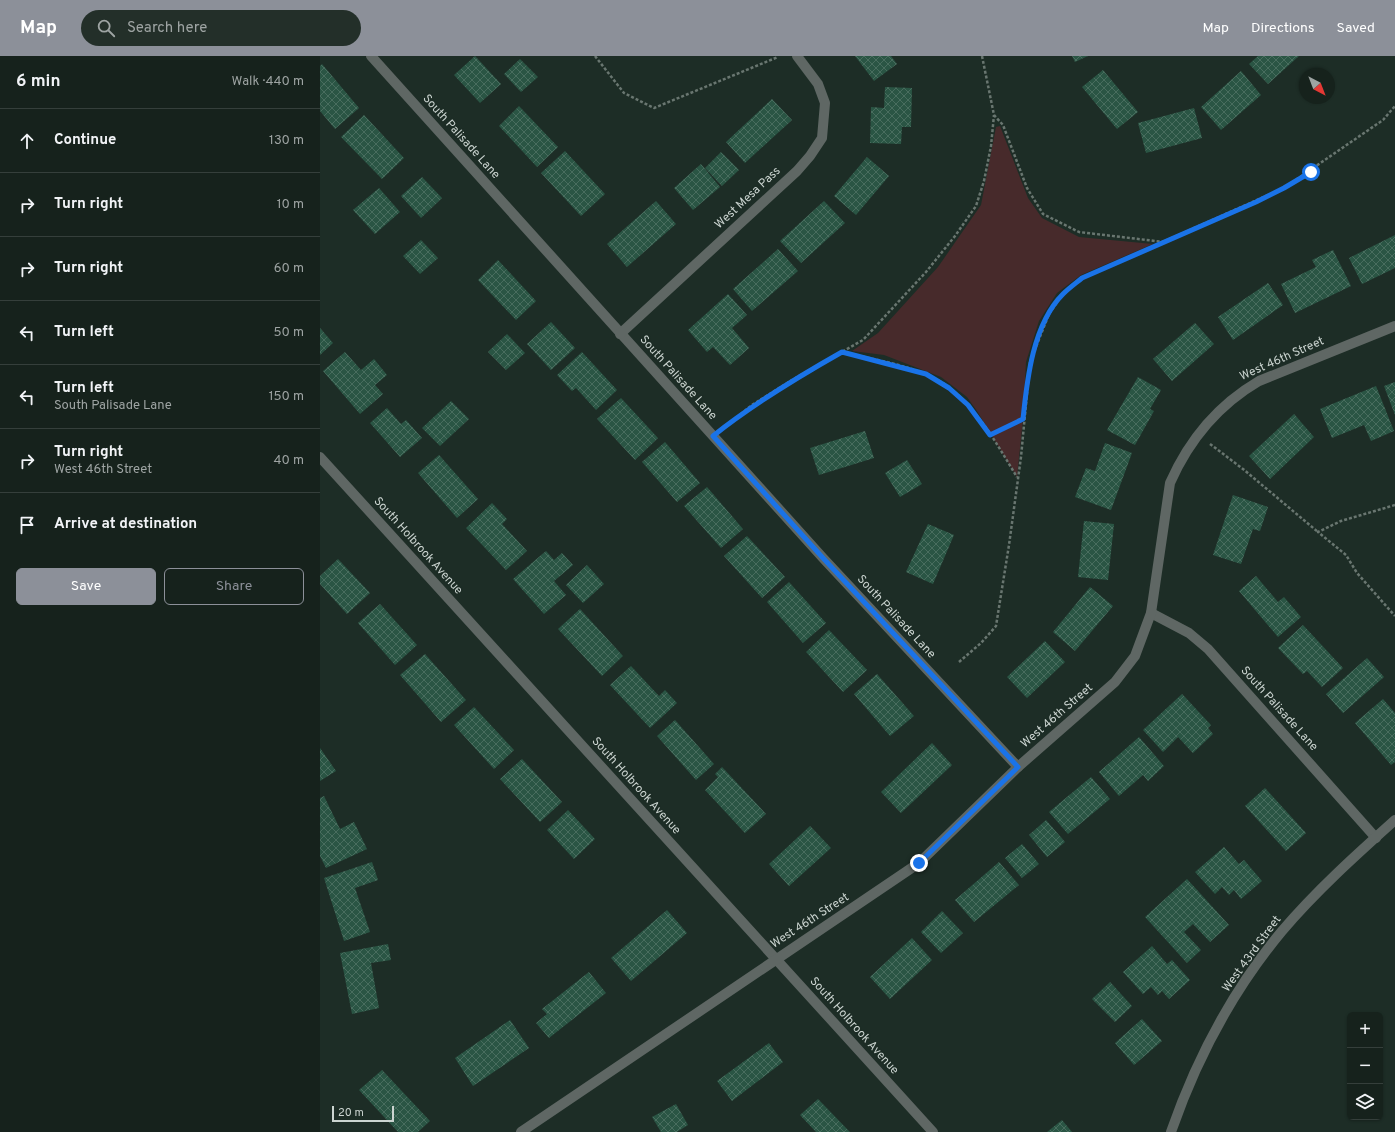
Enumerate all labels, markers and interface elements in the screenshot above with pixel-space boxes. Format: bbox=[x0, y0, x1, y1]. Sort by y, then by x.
search box bbox=[81, 10, 361, 46]
text: Map bbox=[20, 16, 57, 40]
icon: search bbox=[95, 17, 117, 39]
text: Search here bbox=[127, 19, 207, 38]
text: Map bbox=[1203, 20, 1229, 37]
text: Directions bbox=[1251, 20, 1315, 37]
text: Saved bbox=[1337, 20, 1375, 37]
north arrow bbox=[1299, 68, 1335, 104]
text: 6 min bbox=[16, 71, 60, 93]
text: Walk · 440 m bbox=[232, 74, 304, 90]
street label: South Palisade Lane bbox=[419, 91, 503, 183]
icon: ahead bbox=[16, 130, 38, 152]
text: Continue bbox=[54, 131, 116, 150]
text: 130 m bbox=[269, 133, 304, 149]
street label: West Mesa Pass bbox=[712, 163, 784, 233]
route start bbox=[1302, 163, 1320, 181]
icon: right bbox=[16, 194, 38, 216]
text: Turn right bbox=[54, 195, 123, 214]
text: 10 m bbox=[277, 197, 304, 213]
icon: right bbox=[16, 258, 38, 280]
text: Turn right bbox=[54, 259, 123, 278]
text: 60 m bbox=[274, 261, 304, 277]
icon: left bbox=[16, 322, 38, 344]
text: Turn left bbox=[54, 323, 114, 342]
text: 50 m bbox=[274, 325, 304, 341]
street label: South Palisade Lane bbox=[636, 332, 720, 424]
street label: West 46th Street bbox=[1237, 333, 1327, 385]
text: Turn left bbox=[54, 379, 114, 398]
icon: left bbox=[16, 386, 38, 408]
text: 150 m bbox=[269, 389, 304, 405]
text: South Palisade Lane bbox=[54, 398, 172, 414]
text: Turn right bbox=[54, 443, 123, 462]
icon: right bbox=[16, 450, 38, 472]
text: 40 m bbox=[274, 453, 304, 469]
text: West 46th Street bbox=[54, 462, 152, 478]
street label: South Holbrook Avenue bbox=[370, 494, 466, 598]
icon: arrive bbox=[16, 514, 38, 536]
text: Arrive at destination bbox=[54, 515, 197, 534]
button: Save bbox=[16, 568, 156, 605]
button: Share bbox=[164, 568, 304, 605]
street label: South Palisade Lane bbox=[853, 572, 939, 662]
street label: South Palisade Lane bbox=[1237, 663, 1321, 755]
street label: West 46th Street bbox=[1018, 680, 1096, 752]
street label: South Holbrook Avenue bbox=[588, 734, 684, 838]
route end bbox=[910, 854, 928, 872]
street label: West 46th Street bbox=[768, 890, 852, 952]
street label: West 43rd Street bbox=[1219, 913, 1285, 995]
street label: South Holbrook Avenue bbox=[806, 974, 902, 1078]
map controls bbox=[1347, 1012, 1383, 1120]
button: + bbox=[1347, 1012, 1383, 1048]
button: − bbox=[1347, 1048, 1383, 1084]
button: layers bbox=[1347, 1084, 1383, 1120]
scale bar bbox=[332, 1104, 394, 1123]
text: 20 m bbox=[338, 1106, 364, 1120]

